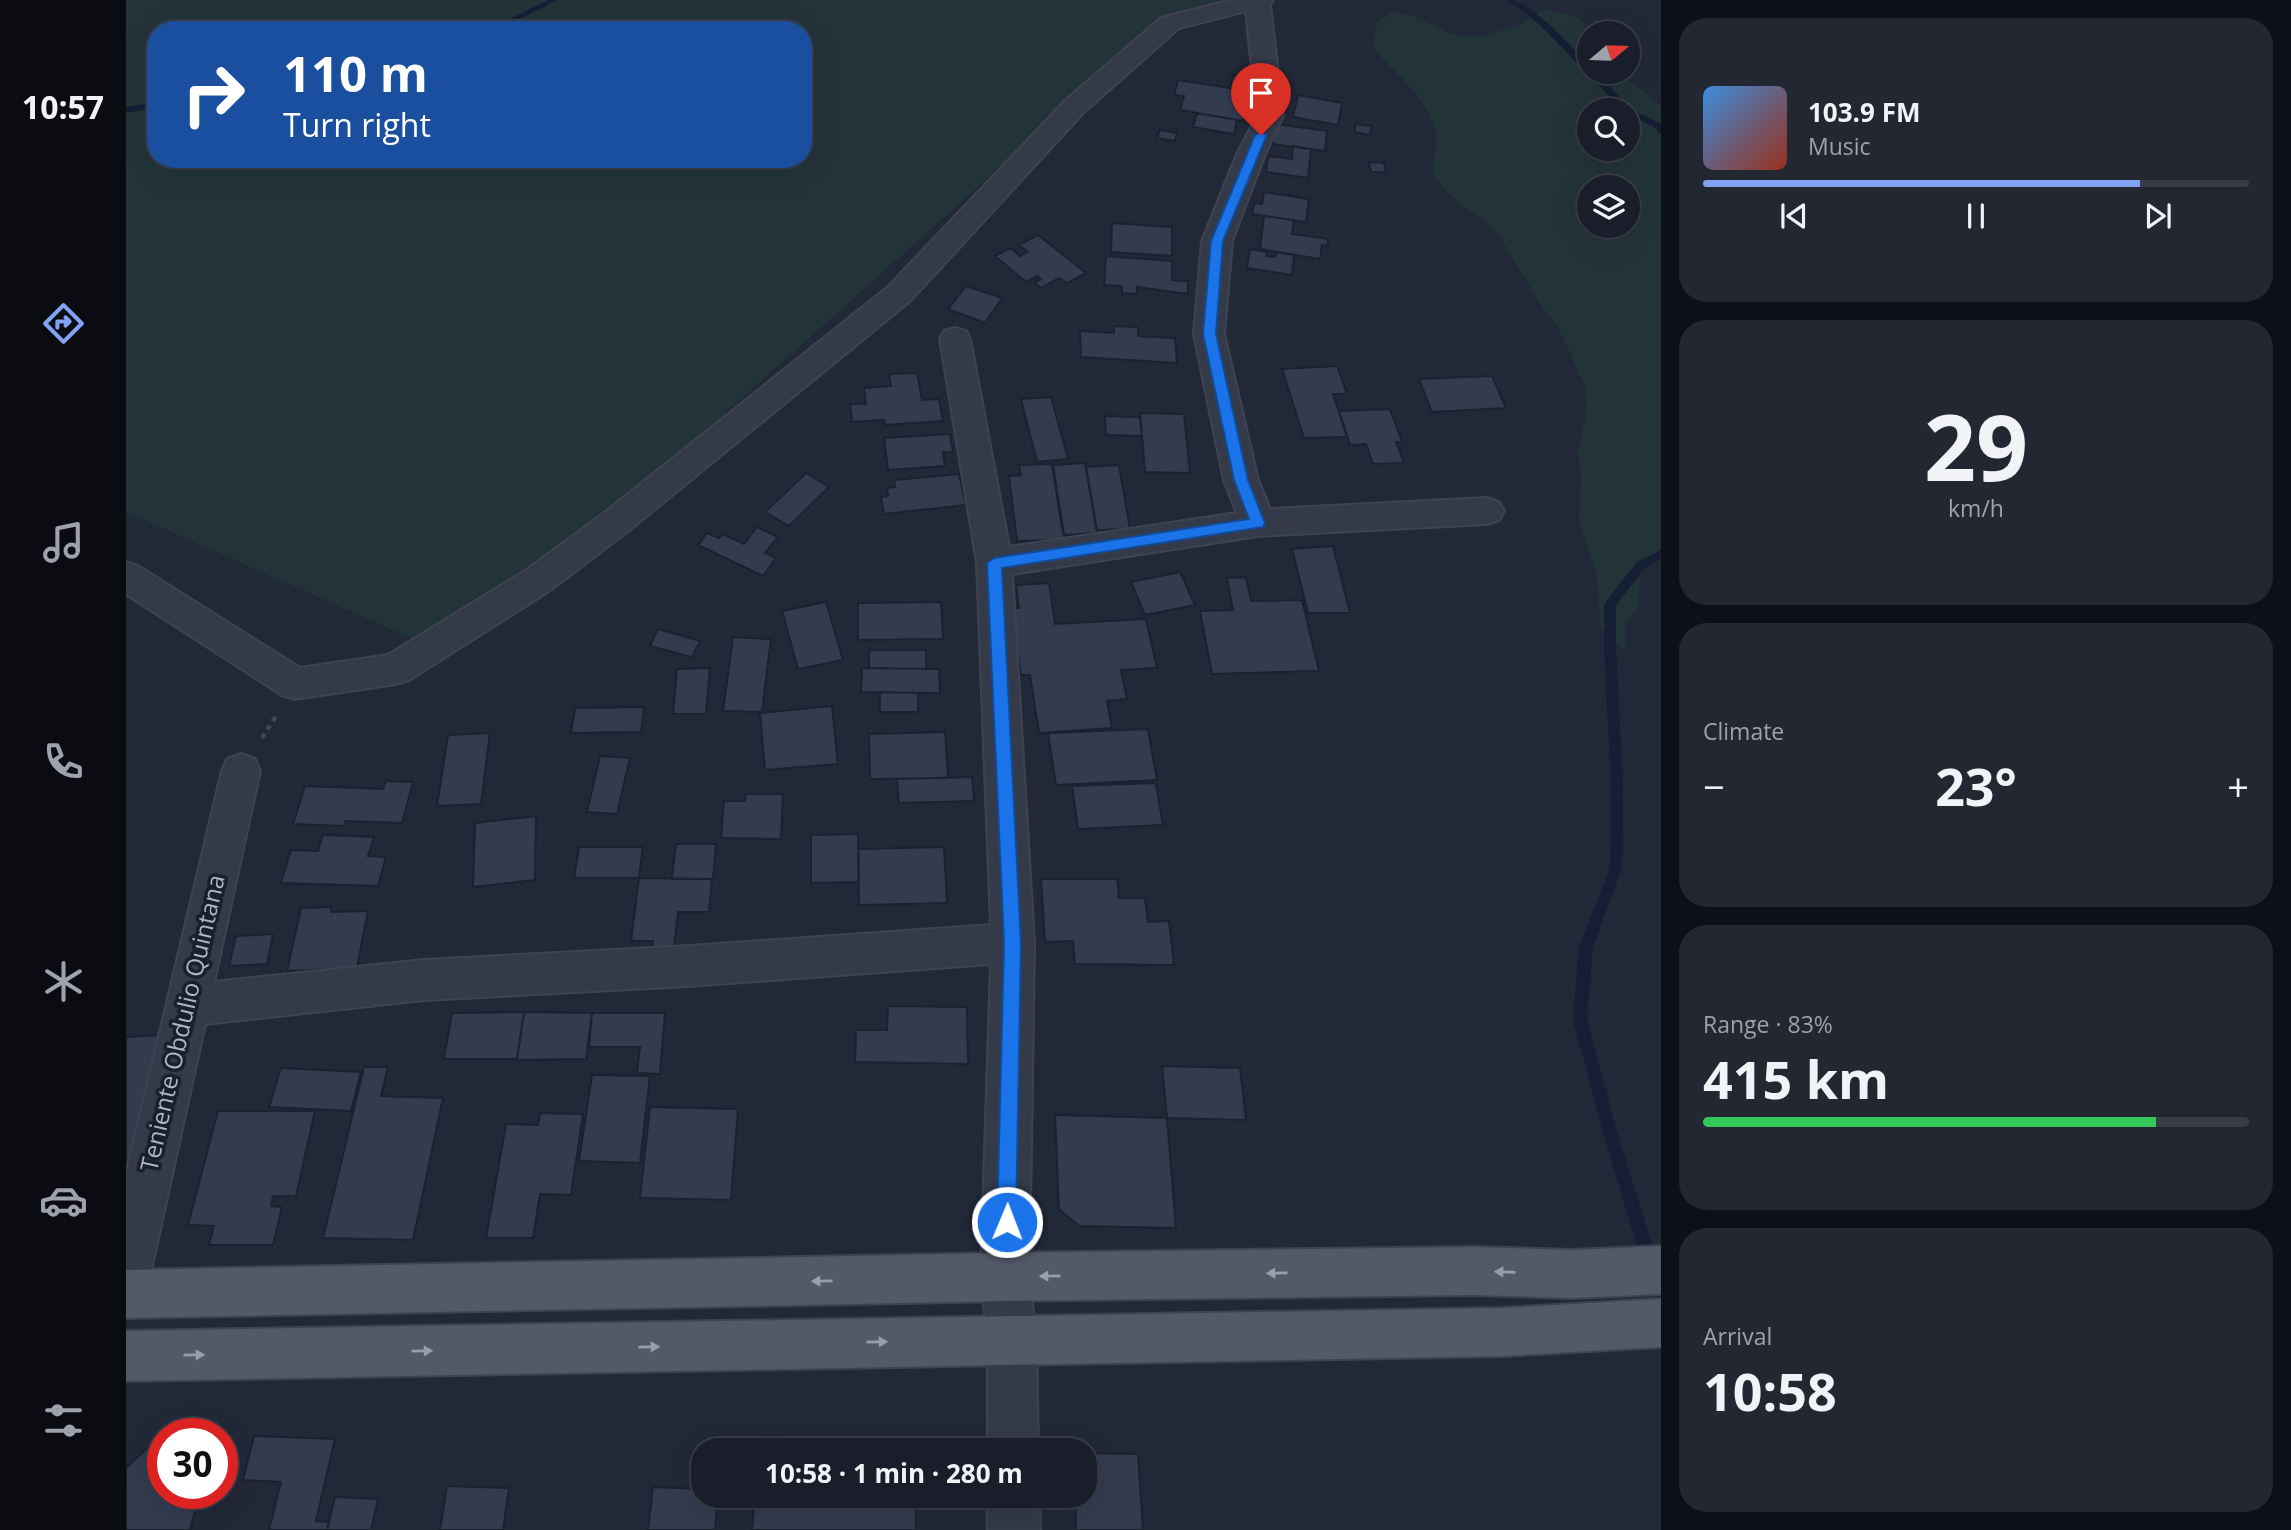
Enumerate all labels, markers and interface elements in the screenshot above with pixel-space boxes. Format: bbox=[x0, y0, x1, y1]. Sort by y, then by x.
north arrow bbox=[1577, 21, 1640, 84]
map controls bbox=[1577, 21, 1640, 238]
text: 110 m bbox=[283, 40, 428, 106]
icon: right bbox=[168, 49, 259, 140]
pin bbox=[1231, 63, 1291, 135]
icon: arrive bbox=[1242, 74, 1280, 112]
text: 10:57 bbox=[22, 85, 104, 128]
text: 103.9 FM bbox=[1808, 94, 1920, 130]
button: search bbox=[1577, 98, 1640, 161]
text: Turn right bbox=[283, 103, 431, 146]
text: Music bbox=[1808, 130, 1871, 162]
button: layers bbox=[1577, 175, 1640, 238]
icon: previous bbox=[1775, 197, 1813, 235]
icon: pause bbox=[1957, 197, 1995, 235]
icon: next bbox=[2139, 197, 2177, 235]
icon: directions bbox=[39, 299, 88, 348]
text: 29 bbox=[1924, 384, 2028, 508]
text: km/h bbox=[1948, 492, 2004, 524]
icon: music bbox=[39, 518, 88, 567]
text: Climate bbox=[1703, 715, 1784, 747]
icon: phone bbox=[39, 737, 88, 786]
text: 23° bbox=[1935, 750, 2017, 821]
text: − bbox=[1703, 760, 1725, 812]
text: + bbox=[2227, 760, 2249, 812]
street label: Teniente Obdulio Quintana bbox=[131, 871, 232, 1174]
icon: climate bbox=[39, 957, 88, 1006]
text: Range · 83% bbox=[1703, 1008, 1833, 1040]
text: 415 km bbox=[1703, 1043, 1889, 1114]
icon: car bbox=[39, 1176, 88, 1225]
position arrow bbox=[970, 1185, 1044, 1259]
one-way arrow bbox=[1493, 1266, 1515, 1277]
one-way arrow bbox=[1266, 1268, 1288, 1279]
one-way arrow bbox=[1038, 1271, 1060, 1282]
one-way arrow bbox=[811, 1275, 833, 1286]
text: Arrival bbox=[1703, 1320, 1772, 1352]
one-way arrow bbox=[866, 1336, 888, 1348]
one-way arrow bbox=[638, 1341, 660, 1352]
one-way arrow bbox=[411, 1345, 433, 1357]
one-way arrow bbox=[183, 1349, 205, 1361]
text: 10:58 bbox=[1703, 1355, 1837, 1426]
icon: filters bbox=[39, 1396, 88, 1445]
speed limit sign: 30 bbox=[147, 1418, 238, 1509]
text: 10:58 · 1 min · 280 m bbox=[765, 1455, 1023, 1491]

